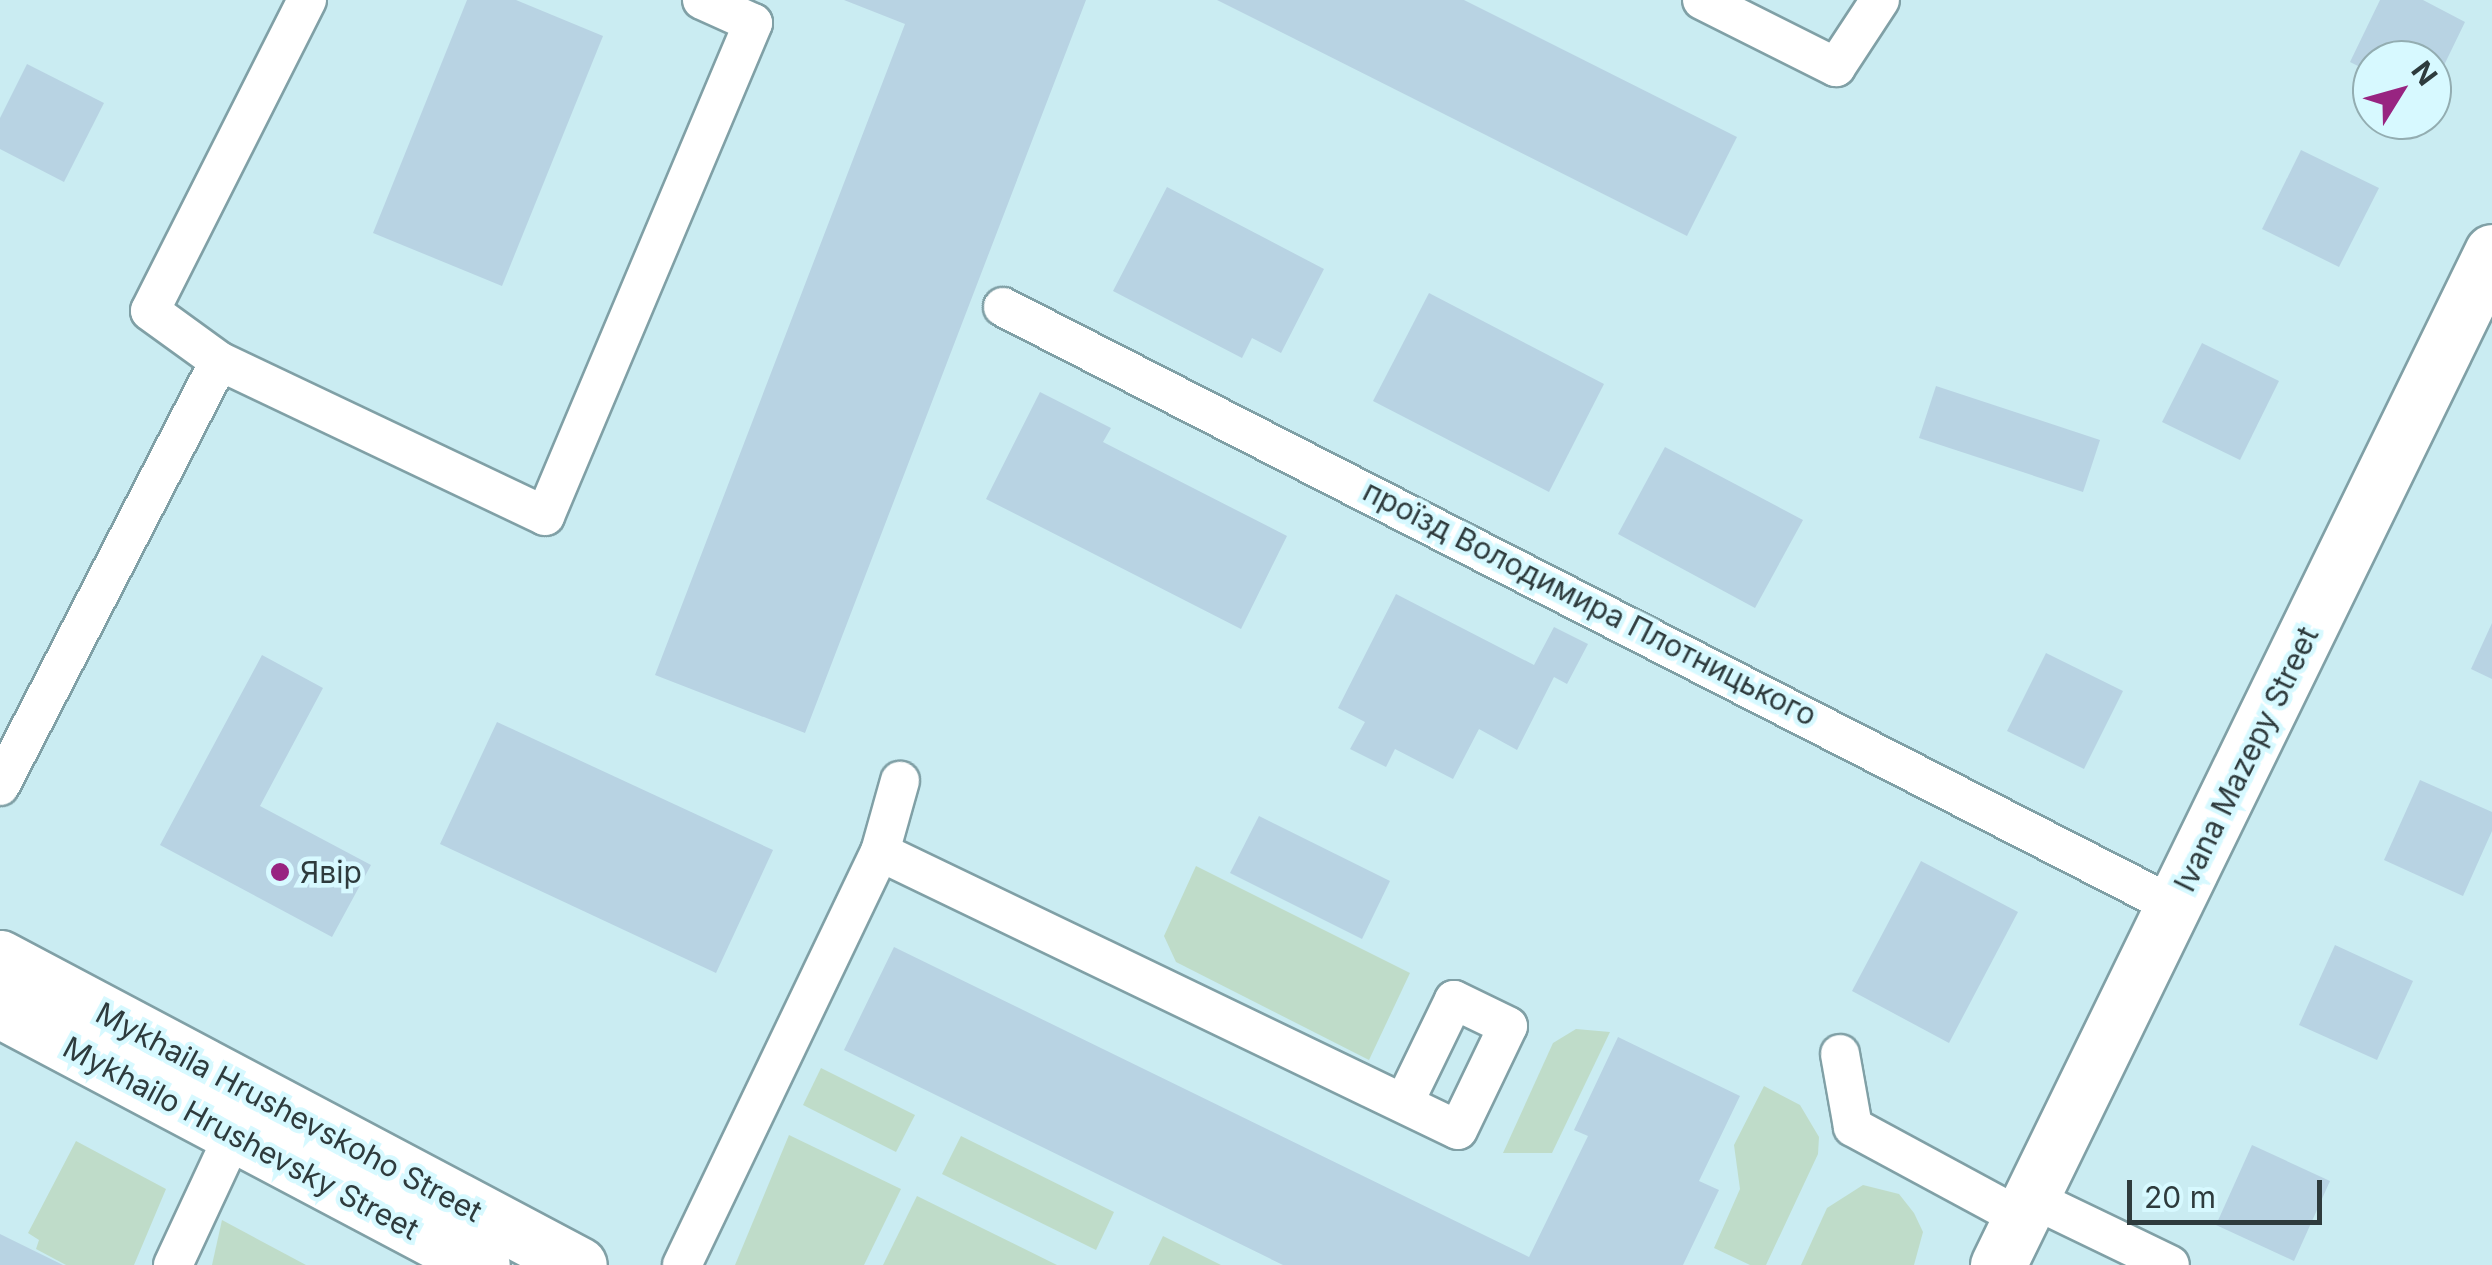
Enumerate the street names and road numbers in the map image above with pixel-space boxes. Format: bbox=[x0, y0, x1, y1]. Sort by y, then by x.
street label: проїзд Володимира Плотницького bbox=[1357, 473, 1823, 733]
street label: Ivana Mazepy Street bbox=[2166, 621, 2326, 897]
street label: Mykhaila Hrushevskoho Street bbox=[90, 995, 488, 1229]
street label: Mykhailo Hrushevsky Street bbox=[57, 1029, 425, 1247]

